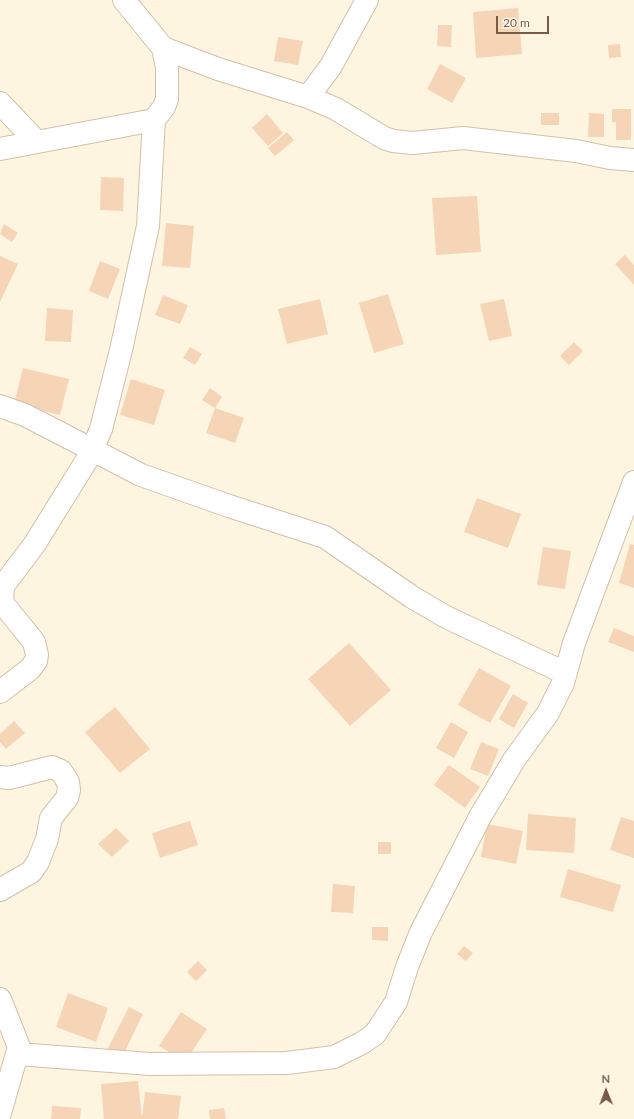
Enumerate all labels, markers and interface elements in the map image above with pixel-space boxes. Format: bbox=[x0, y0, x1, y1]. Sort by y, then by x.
scale bar bbox=[498, 8, 551, 34]
text: 20 m bbox=[503, 15, 530, 30]
north arrow bbox=[586, 1071, 626, 1111]
text: N bbox=[601, 1072, 610, 1085]

